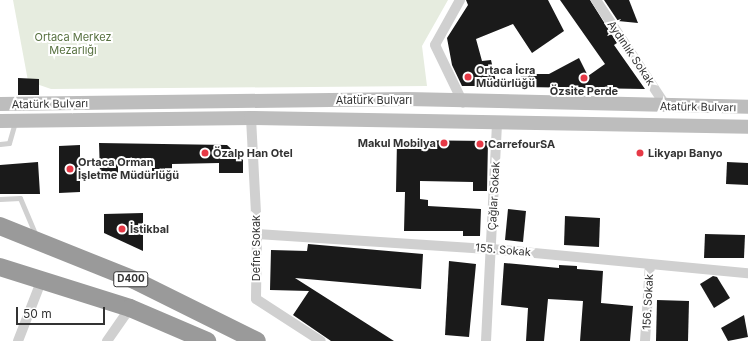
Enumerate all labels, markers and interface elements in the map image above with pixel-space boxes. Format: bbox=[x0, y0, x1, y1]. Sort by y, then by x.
street label: Aydınlık Sokak bbox=[605, 18, 657, 88]
park label: Ortaca Merkez Mezarlığı bbox=[35, 31, 111, 57]
place label: Ortaca İcra Müdürlüğü bbox=[476, 64, 535, 90]
marker: Ortaca İcra Müdürlüğü bbox=[463, 72, 473, 82]
marker: Özsite Perde bbox=[579, 73, 589, 83]
place label: Özsite Perde bbox=[550, 84, 618, 98]
street label: Atatürk Bulvarı bbox=[336, 93, 412, 107]
street label: Atatürk Bulvarı bbox=[12, 97, 88, 111]
street label: Atatürk Bulvarı bbox=[660, 100, 736, 114]
place label: Makul Mobilya bbox=[358, 136, 436, 150]
place label: CarrefourSA bbox=[488, 137, 555, 151]
marker: Makul Mobilya bbox=[439, 138, 449, 148]
marker: CarrefourSA bbox=[475, 139, 485, 149]
place label: Özalp Han Otel bbox=[213, 146, 293, 160]
place label: Likyapı Banyo bbox=[648, 146, 723, 160]
marker: Özalp Han Otel bbox=[200, 148, 210, 158]
marker: Likyapı Banyo bbox=[635, 148, 645, 158]
place label: Ortaca Orman İşletme Müdürlüğü bbox=[78, 156, 179, 182]
street label: Çağlar Sokak bbox=[486, 161, 502, 231]
marker: Ortaca Orman İşletme Müdürlüğü bbox=[65, 164, 75, 174]
street label: Defne Sokak bbox=[249, 215, 263, 281]
place label: İstikbal bbox=[130, 222, 169, 236]
marker: İstikbal bbox=[117, 224, 127, 234]
street label: 155. Sokak bbox=[475, 241, 531, 259]
road number: D400 bbox=[113, 271, 149, 287]
street label: 156. Sokak bbox=[640, 274, 656, 330]
scale bar bbox=[18, 299, 107, 325]
text: 50 m bbox=[23, 306, 52, 321]

